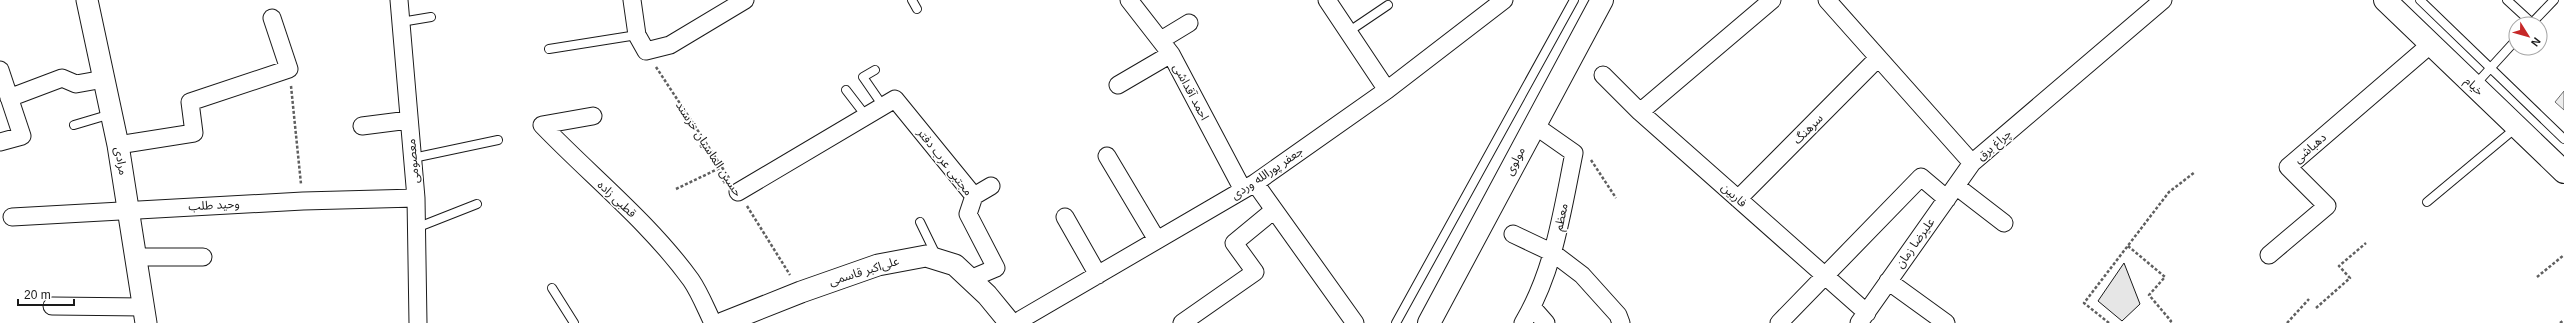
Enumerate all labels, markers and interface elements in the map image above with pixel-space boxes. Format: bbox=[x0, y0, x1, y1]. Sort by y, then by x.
north arrow bbox=[2508, 16, 2548, 56]
text: N bbox=[2529, 35, 2543, 49]
street label: احمد آقداشی bbox=[1170, 61, 1212, 123]
street label: خیام bbox=[2460, 74, 2486, 100]
street label: حسین الماسیان خرسند bbox=[673, 99, 745, 199]
street label: سرهنگ bbox=[1790, 111, 1826, 147]
street label: مجتبی عرب دفتر bbox=[914, 125, 975, 198]
street label: چراغ برق bbox=[1974, 126, 2015, 165]
street label: دهباشی bbox=[2291, 130, 2329, 166]
street label: معصومی bbox=[404, 138, 422, 184]
street label: جعفر پورالله وردی bbox=[1228, 144, 1306, 203]
street label: مولوی bbox=[1502, 145, 1528, 177]
street label: مرادی bbox=[112, 146, 130, 176]
street label: قطبی زاده bbox=[595, 178, 639, 220]
street label: فاربین bbox=[1718, 180, 1750, 210]
street label: وحید طلب bbox=[188, 197, 240, 214]
street label: معظم bbox=[1551, 202, 1573, 232]
street label: علیرضا زمان bbox=[1893, 215, 1937, 271]
street label: علی‌اکبر قاسمی bbox=[827, 254, 901, 288]
scale bar bbox=[18, 281, 74, 307]
text: 20 m bbox=[24, 288, 51, 302]

